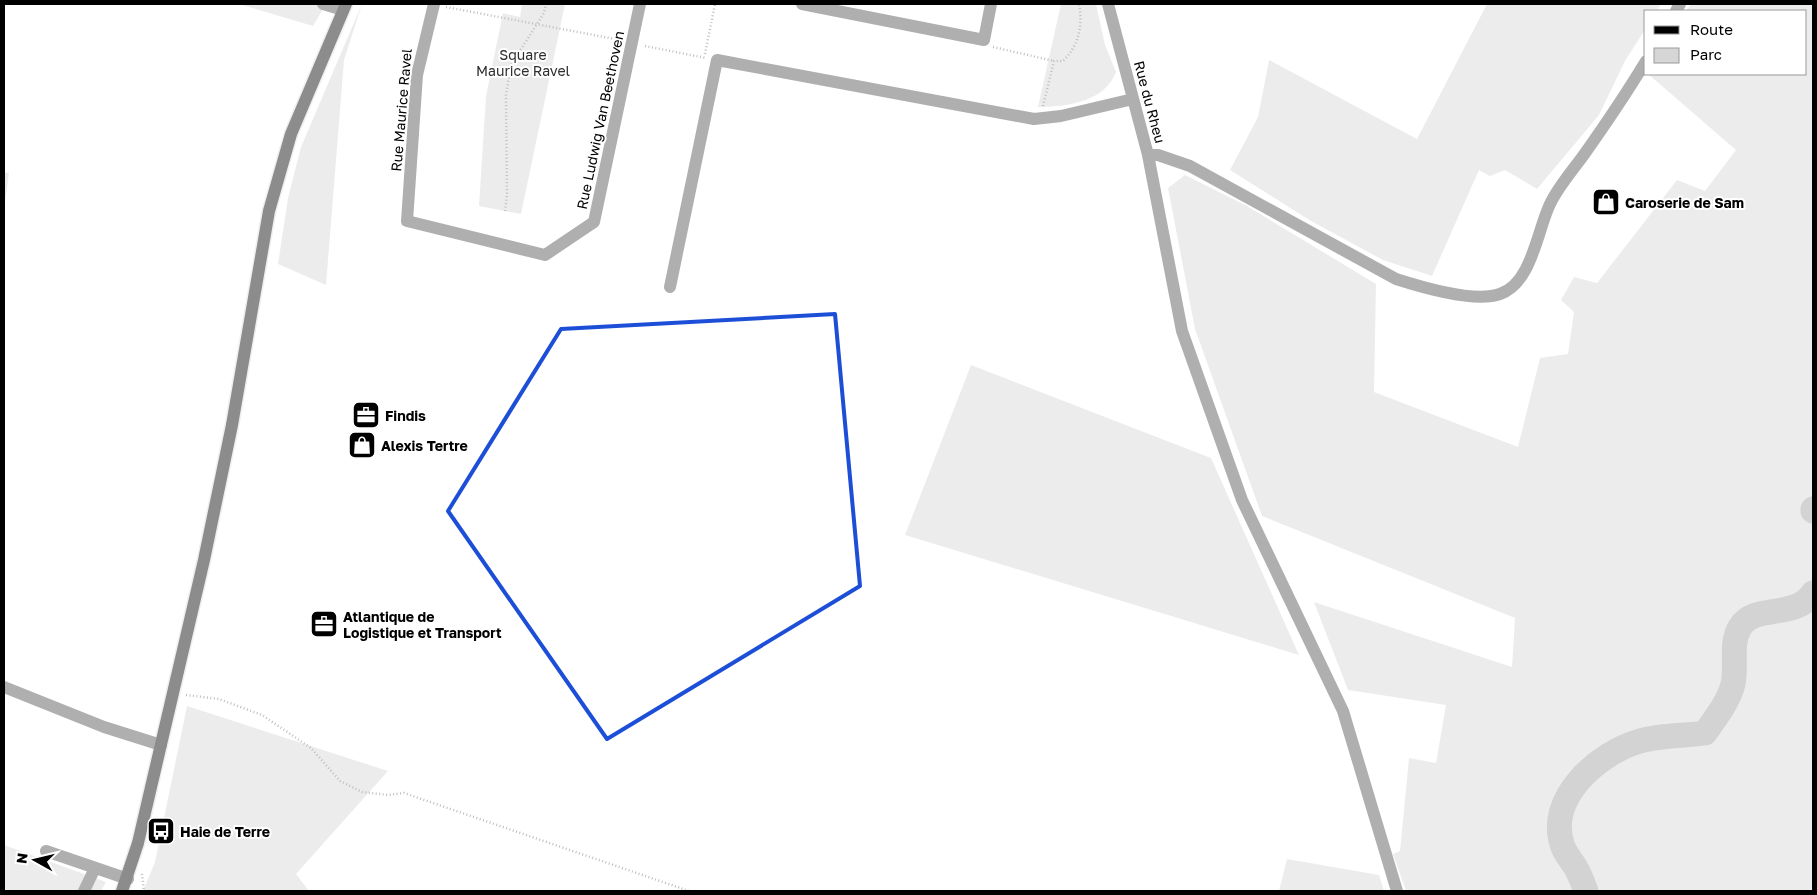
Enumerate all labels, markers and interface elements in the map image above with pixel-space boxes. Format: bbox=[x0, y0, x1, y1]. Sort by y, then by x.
legend bbox=[1644, 10, 1807, 75]
text: Route bbox=[1690, 20, 1733, 38]
street label: Rue Ludwig Van Beethoven bbox=[573, 29, 627, 211]
text: Parc bbox=[1690, 45, 1722, 63]
park label: Square Maurice Ravel bbox=[476, 46, 570, 79]
street label: Rue Maurice Ravel bbox=[387, 48, 415, 172]
street label: Rue du Rheu bbox=[1131, 59, 1169, 145]
shop icon: Caroserie de Sam bbox=[1591, 187, 1621, 217]
place label: Caroserie de Sam bbox=[1625, 194, 1744, 211]
office icon: Findis bbox=[351, 400, 381, 430]
place label: Findis bbox=[385, 407, 426, 424]
shop icon: Alexis Tertre bbox=[347, 430, 377, 460]
place label: Alexis Tertre bbox=[381, 437, 468, 454]
place label: Atlantique de Logistique et Transport bbox=[343, 608, 502, 641]
office icon: Atlantique de Logistique et Transport bbox=[309, 609, 339, 639]
bus stop icon: Haie de Terre bbox=[146, 816, 176, 846]
place label: Haie de Terre bbox=[180, 823, 270, 840]
north arrow bbox=[10, 835, 60, 885]
text: N bbox=[12, 852, 31, 865]

